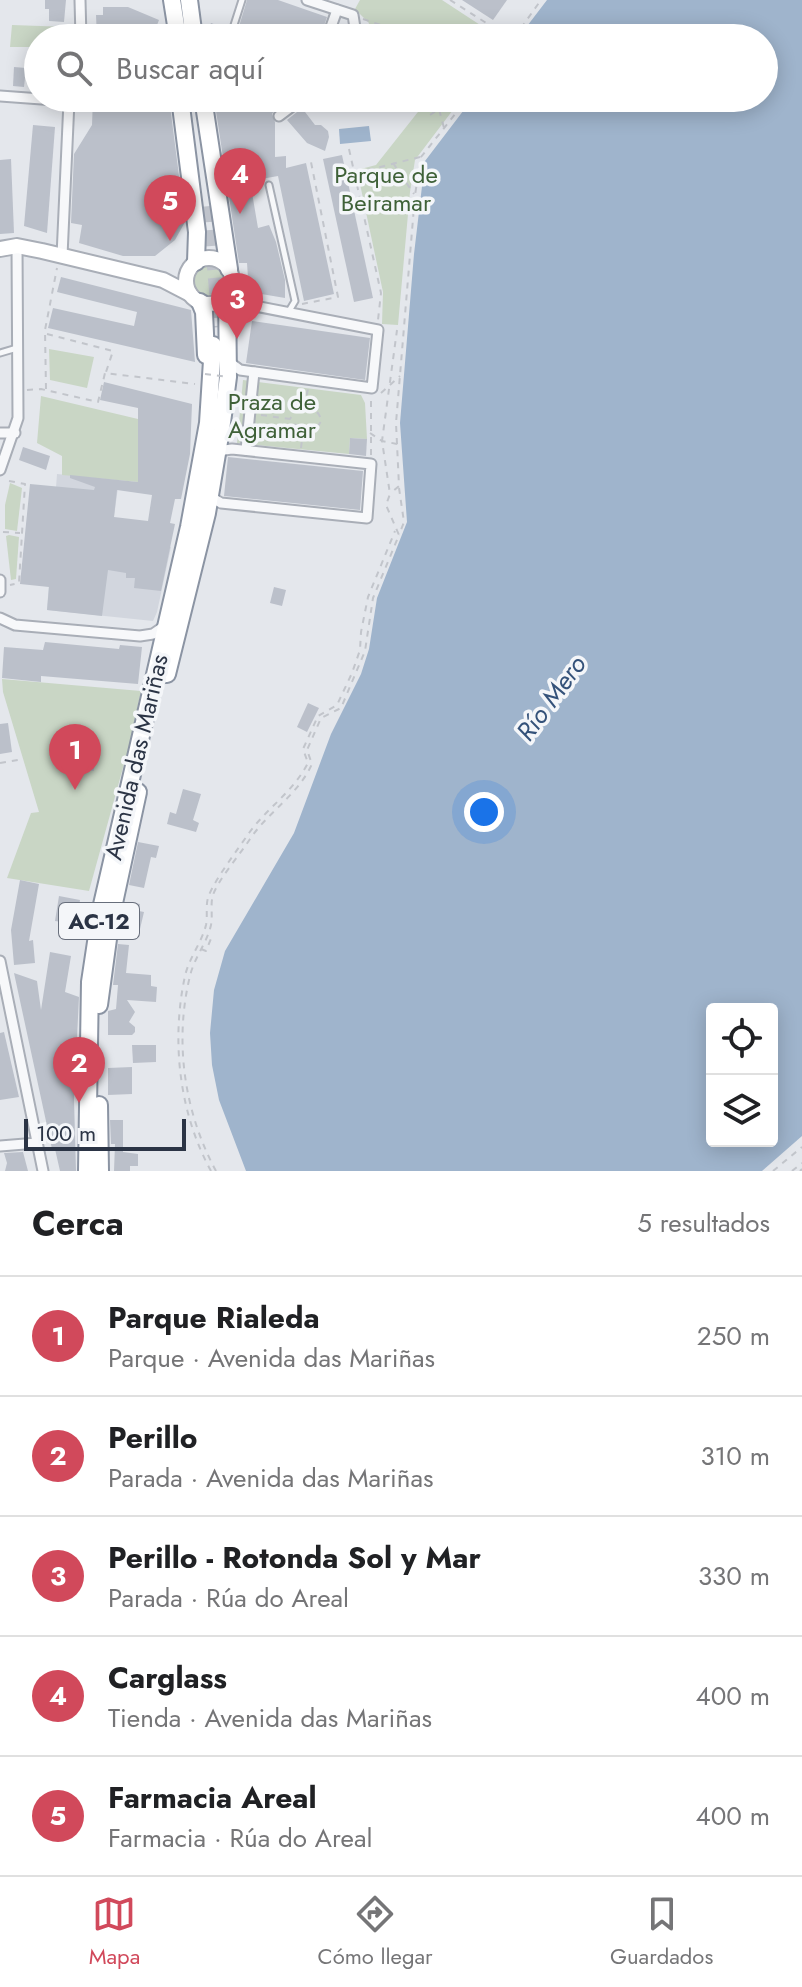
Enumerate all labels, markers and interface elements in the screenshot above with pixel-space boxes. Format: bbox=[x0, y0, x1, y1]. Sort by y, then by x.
search box bbox=[24, 24, 778, 112]
icon: search bbox=[52, 46, 96, 90]
text: Buscar aquí bbox=[116, 47, 264, 90]
pin: 4 bbox=[214, 148, 266, 214]
park label: Parque de Beiramar bbox=[334, 157, 438, 220]
pin: 5 bbox=[144, 175, 196, 241]
pin: 3 bbox=[211, 273, 263, 339]
park label: Praza de Agramar bbox=[228, 384, 317, 447]
water label: Río Mero bbox=[507, 647, 595, 749]
street label: Avenida das Mariñas bbox=[95, 651, 177, 863]
pin: 1 bbox=[49, 724, 101, 790]
your location bbox=[464, 792, 504, 832]
road number: AC-12 bbox=[59, 903, 139, 939]
map controls bbox=[706, 1003, 778, 1147]
button: locate bbox=[706, 1003, 778, 1075]
pin: 2 bbox=[53, 1037, 105, 1103]
button: layers bbox=[706, 1075, 778, 1147]
scale bar bbox=[24, 1115, 186, 1151]
text: 100 m bbox=[36, 1117, 96, 1149]
text: Cerca bbox=[32, 1199, 124, 1248]
text: 5 resultados bbox=[637, 1204, 770, 1242]
text: Parque Rialeda bbox=[108, 1296, 320, 1339]
text: 1 bbox=[51, 1317, 65, 1355]
text: 250 m bbox=[697, 1317, 770, 1355]
text: Parque · Avenida das Mariñas bbox=[108, 1339, 435, 1377]
text: Perillo bbox=[108, 1416, 198, 1459]
text: 2 bbox=[49, 1437, 67, 1475]
text: 310 m bbox=[700, 1437, 770, 1475]
text: Parada · Avenida das Mariñas bbox=[108, 1459, 433, 1497]
text: Perillo - Rotonda Sol y Mar bbox=[108, 1536, 481, 1579]
text: 3 bbox=[50, 1557, 66, 1595]
text: 330 m bbox=[698, 1557, 770, 1595]
text: Parada · Rúa do Areal bbox=[108, 1579, 349, 1617]
text: Carglass bbox=[108, 1656, 227, 1699]
text: 4 bbox=[49, 1677, 67, 1715]
text: 400 m bbox=[696, 1677, 770, 1715]
text: Tienda · Avenida das Mariñas bbox=[108, 1699, 432, 1737]
text: Farmacia Areal bbox=[108, 1776, 317, 1819]
text: 5 bbox=[50, 1797, 66, 1835]
text: 400 m bbox=[696, 1797, 770, 1835]
text: Farmacia · Rúa do Areal bbox=[108, 1819, 372, 1857]
tab: Mapa bbox=[89, 1892, 140, 1972]
tab: Cómo llegar bbox=[318, 1892, 433, 1972]
tab: Guardados bbox=[610, 1892, 713, 1972]

